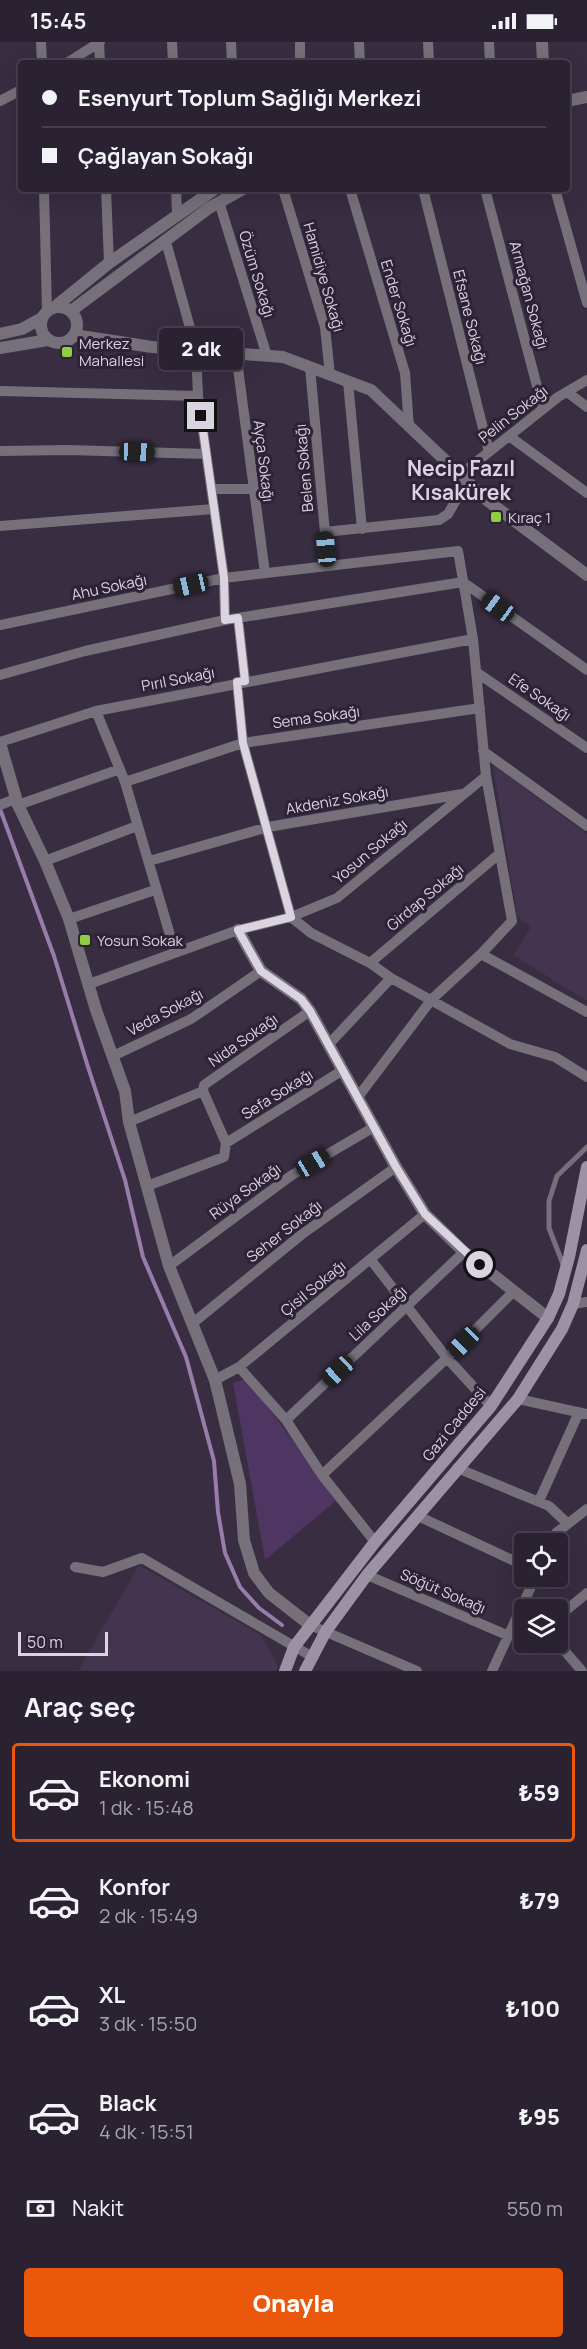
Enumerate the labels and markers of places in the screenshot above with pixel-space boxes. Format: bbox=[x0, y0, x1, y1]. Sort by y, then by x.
place label: Merkez Mahallesi bbox=[79, 333, 144, 371]
marker: Merkez Mahallesi bbox=[60, 345, 74, 359]
place label: Kıraç 1 bbox=[508, 507, 551, 528]
marker: Kıraç 1 bbox=[489, 510, 503, 524]
place label: Yosun Sokak bbox=[97, 930, 184, 951]
marker: Yosun Sokak bbox=[78, 933, 92, 947]

